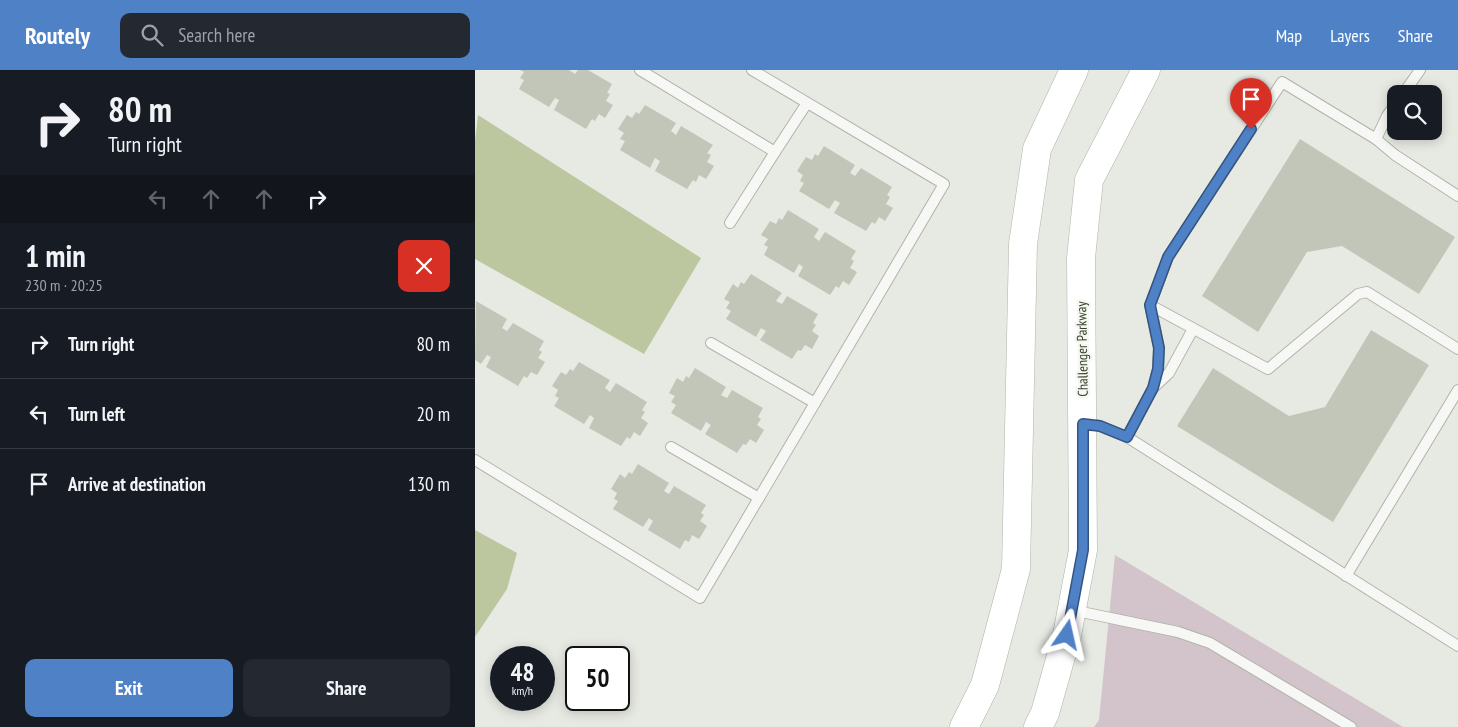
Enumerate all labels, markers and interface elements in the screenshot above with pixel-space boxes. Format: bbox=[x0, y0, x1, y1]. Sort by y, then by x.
search box bbox=[120, 13, 470, 58]
text: Routely bbox=[25, 20, 90, 51]
icon: search bbox=[138, 21, 166, 49]
text: Search here bbox=[178, 23, 255, 47]
text: Map bbox=[1276, 24, 1302, 47]
text: Layers bbox=[1330, 24, 1370, 47]
text: Share bbox=[1398, 24, 1433, 47]
pin bbox=[1230, 78, 1272, 129]
icon: arrive bbox=[1237, 85, 1265, 113]
map controls bbox=[1387, 85, 1442, 140]
button: search bbox=[1387, 85, 1442, 140]
text: 80 m bbox=[108, 86, 172, 132]
icon: right bbox=[25, 90, 90, 155]
text: Turn right bbox=[108, 130, 182, 158]
icon: left bbox=[144, 185, 172, 213]
icon: ahead bbox=[197, 185, 225, 213]
icon: ahead bbox=[250, 185, 278, 213]
icon: right bbox=[303, 185, 331, 213]
text: 1 min bbox=[25, 236, 86, 275]
button: close bbox=[398, 240, 450, 292]
text: 230 m · 20:25 bbox=[25, 275, 103, 295]
street label: Challenger Parkway bbox=[1072, 301, 1092, 397]
icon: right bbox=[25, 330, 53, 358]
text: Turn right bbox=[68, 332, 134, 356]
text: 80 m bbox=[417, 332, 450, 356]
icon: left bbox=[25, 400, 53, 428]
text: Turn left bbox=[68, 402, 125, 426]
text: 20 m bbox=[417, 402, 450, 426]
icon: arrive bbox=[25, 470, 53, 498]
text: Arrive at destination bbox=[68, 472, 206, 496]
text: 130 m bbox=[408, 472, 450, 496]
position arrow bbox=[1040, 608, 1092, 660]
speed limit sign: 50 bbox=[565, 646, 630, 711]
text: 48 bbox=[511, 656, 534, 688]
button: Exit bbox=[25, 659, 233, 717]
button: Share bbox=[243, 659, 450, 717]
text: km/h bbox=[512, 683, 533, 698]

